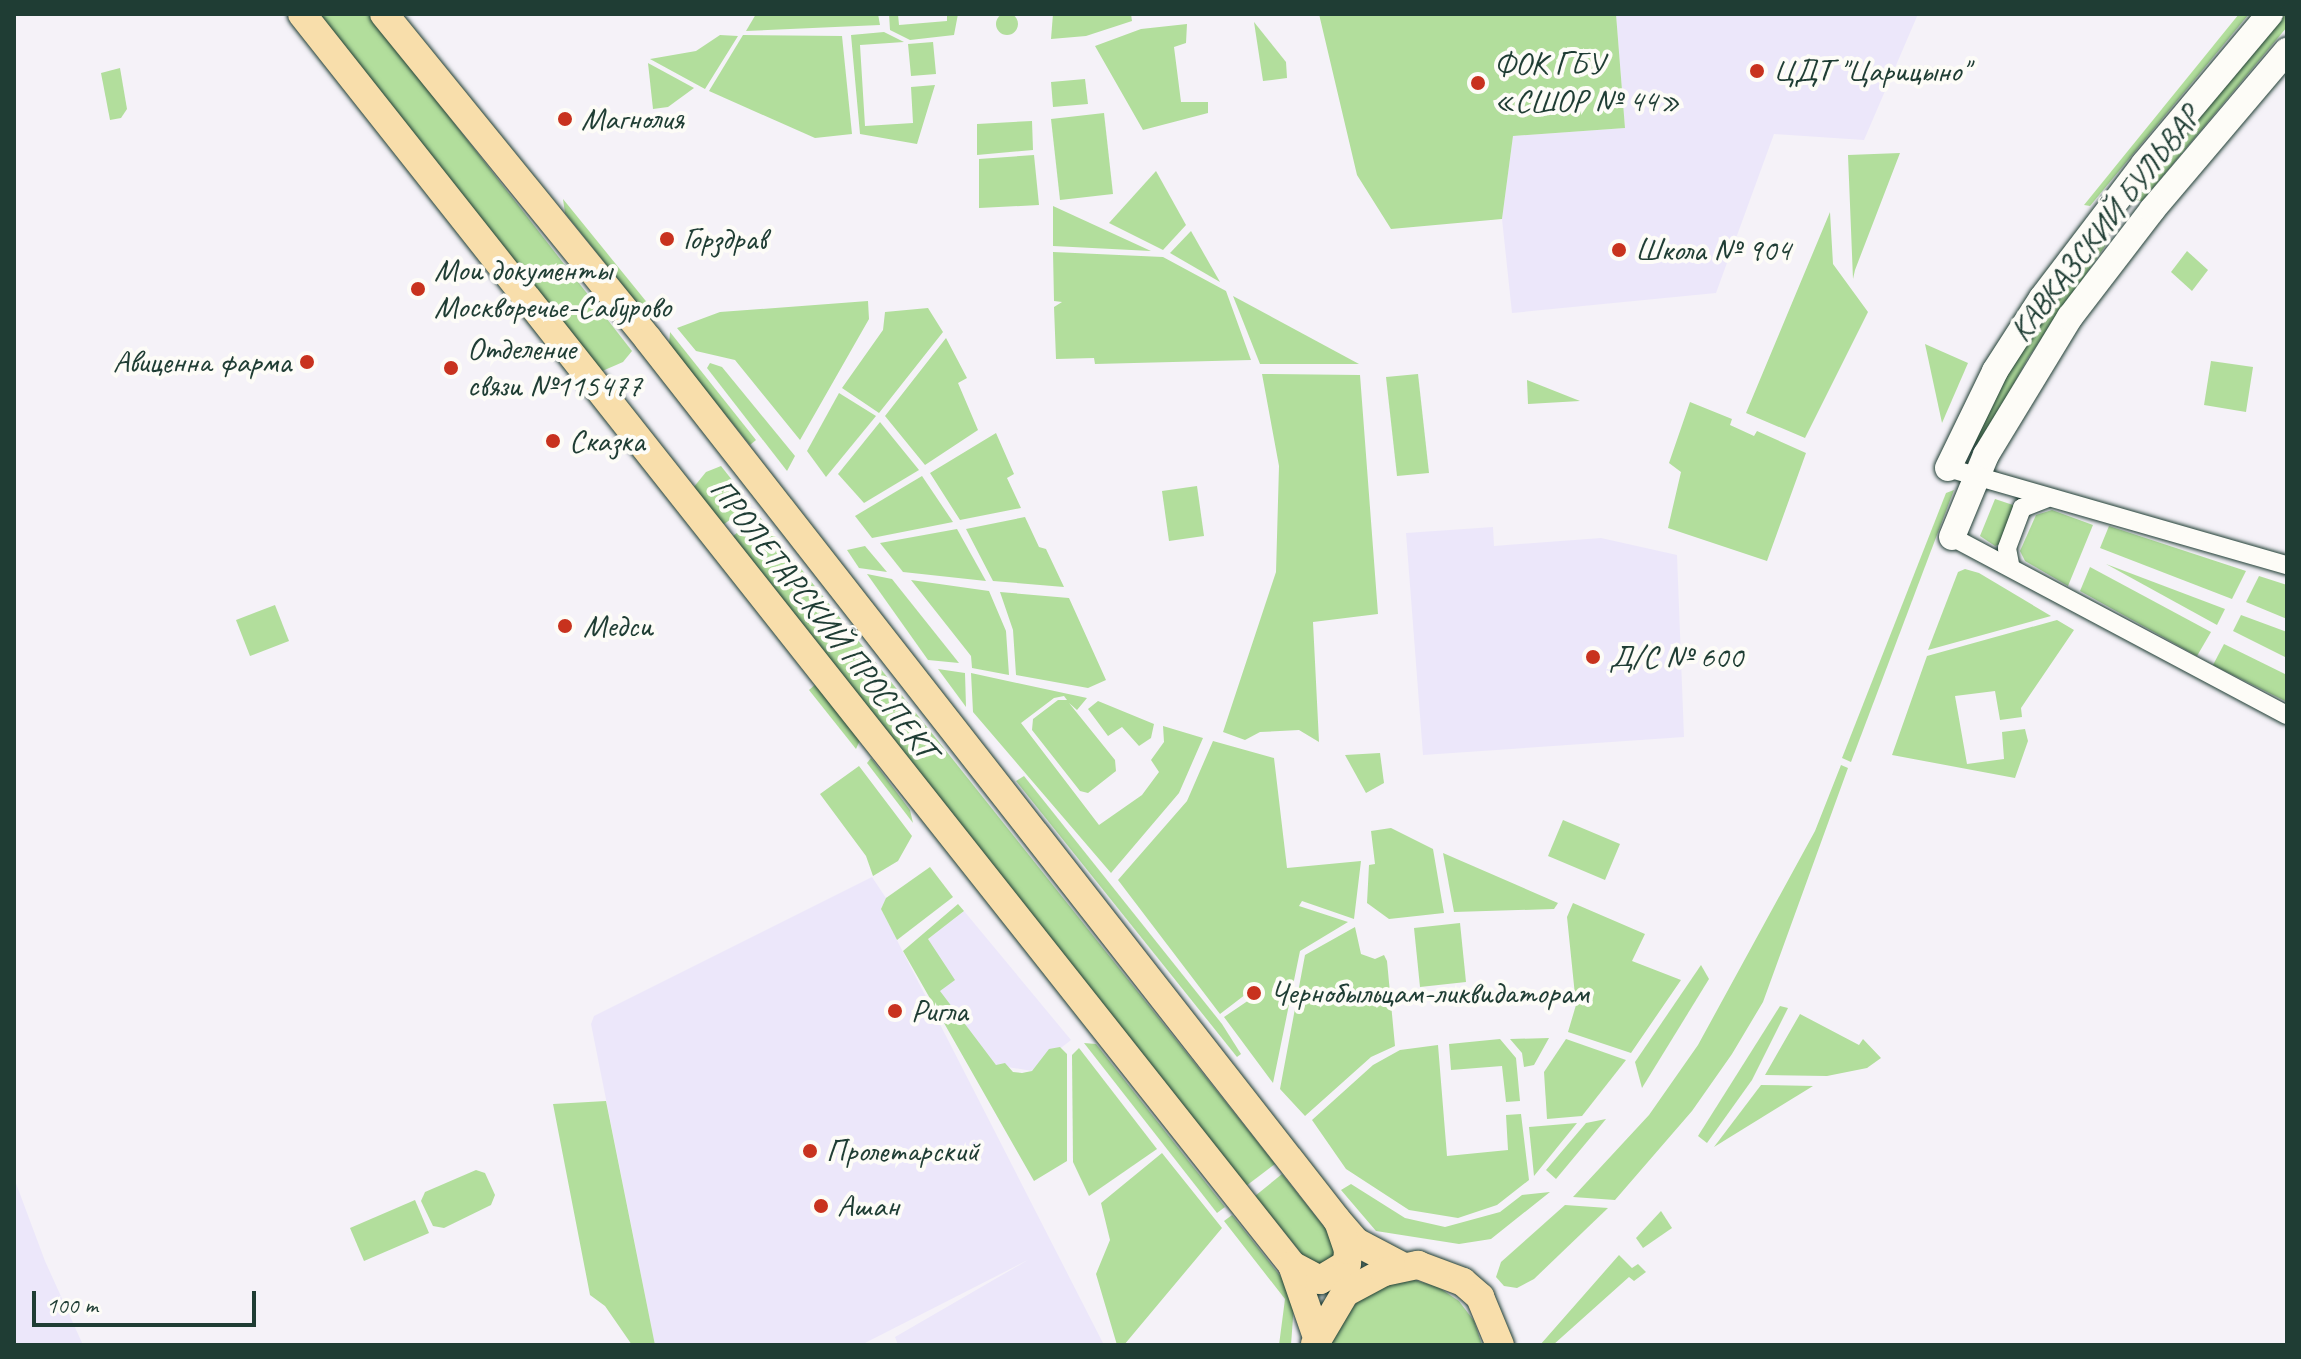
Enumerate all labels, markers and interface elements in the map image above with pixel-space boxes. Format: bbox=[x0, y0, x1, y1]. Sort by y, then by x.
place label: ФОК ГБУ «СШОР № 44» bbox=[1494, 46, 1680, 121]
place label: ЦДТ "Царицыно" bbox=[1773, 52, 1969, 90]
marker: ЦДТ "Царицыно" bbox=[1748, 62, 1766, 80]
marker: ФОК ГБУ «СШОР № 44» bbox=[1469, 74, 1487, 92]
street label: КАВКАЗСКИЙ БУЛЬВАР bbox=[2001, 99, 2209, 349]
place label: Магнолия bbox=[581, 100, 684, 138]
marker: Магнолия bbox=[556, 110, 574, 128]
place label: Горздрав bbox=[683, 220, 766, 258]
marker: Горздрав bbox=[658, 230, 676, 248]
place label: Школа № 904 bbox=[1635, 231, 1791, 269]
marker: Школа № 904 bbox=[1610, 241, 1628, 259]
place label: Мои документы Москворечье-Сабурово bbox=[434, 252, 671, 327]
marker: Мои документы Москворечье-Сабурово bbox=[409, 280, 427, 298]
place label: Отделение связи №115477 bbox=[467, 331, 642, 406]
place label: Авиценна фарма bbox=[112, 343, 291, 381]
marker: Авиценна фарма bbox=[298, 353, 316, 371]
marker: Отделение связи №115477 bbox=[442, 359, 460, 377]
place label: Сказка bbox=[569, 422, 645, 460]
marker: Сказка bbox=[544, 432, 562, 450]
street label: ПРОЛЕТАРСКИЙ ПРОСПЕКТ bbox=[701, 471, 945, 767]
place label: Медси bbox=[583, 607, 653, 645]
marker: Медси bbox=[554, 615, 576, 637]
place label: Д/C № 600 bbox=[1609, 638, 1743, 676]
marker: Д/C № 600 bbox=[1584, 648, 1602, 666]
place label: Чернобыльцам-ликвидаторам bbox=[1270, 974, 1589, 1012]
marker: Чернобыльцам-ликвидаторам bbox=[1245, 984, 1263, 1002]
place label: Ригла bbox=[911, 992, 968, 1030]
marker: Ригла bbox=[886, 1002, 904, 1020]
place label: Пролетарский bbox=[826, 1132, 979, 1170]
marker: Пролетарский bbox=[801, 1142, 819, 1160]
place label: Ашан bbox=[837, 1187, 899, 1225]
marker: Ашан bbox=[812, 1197, 830, 1215]
scale bar bbox=[36, 1275, 260, 1325]
text: 100 m bbox=[46, 1290, 98, 1320]

